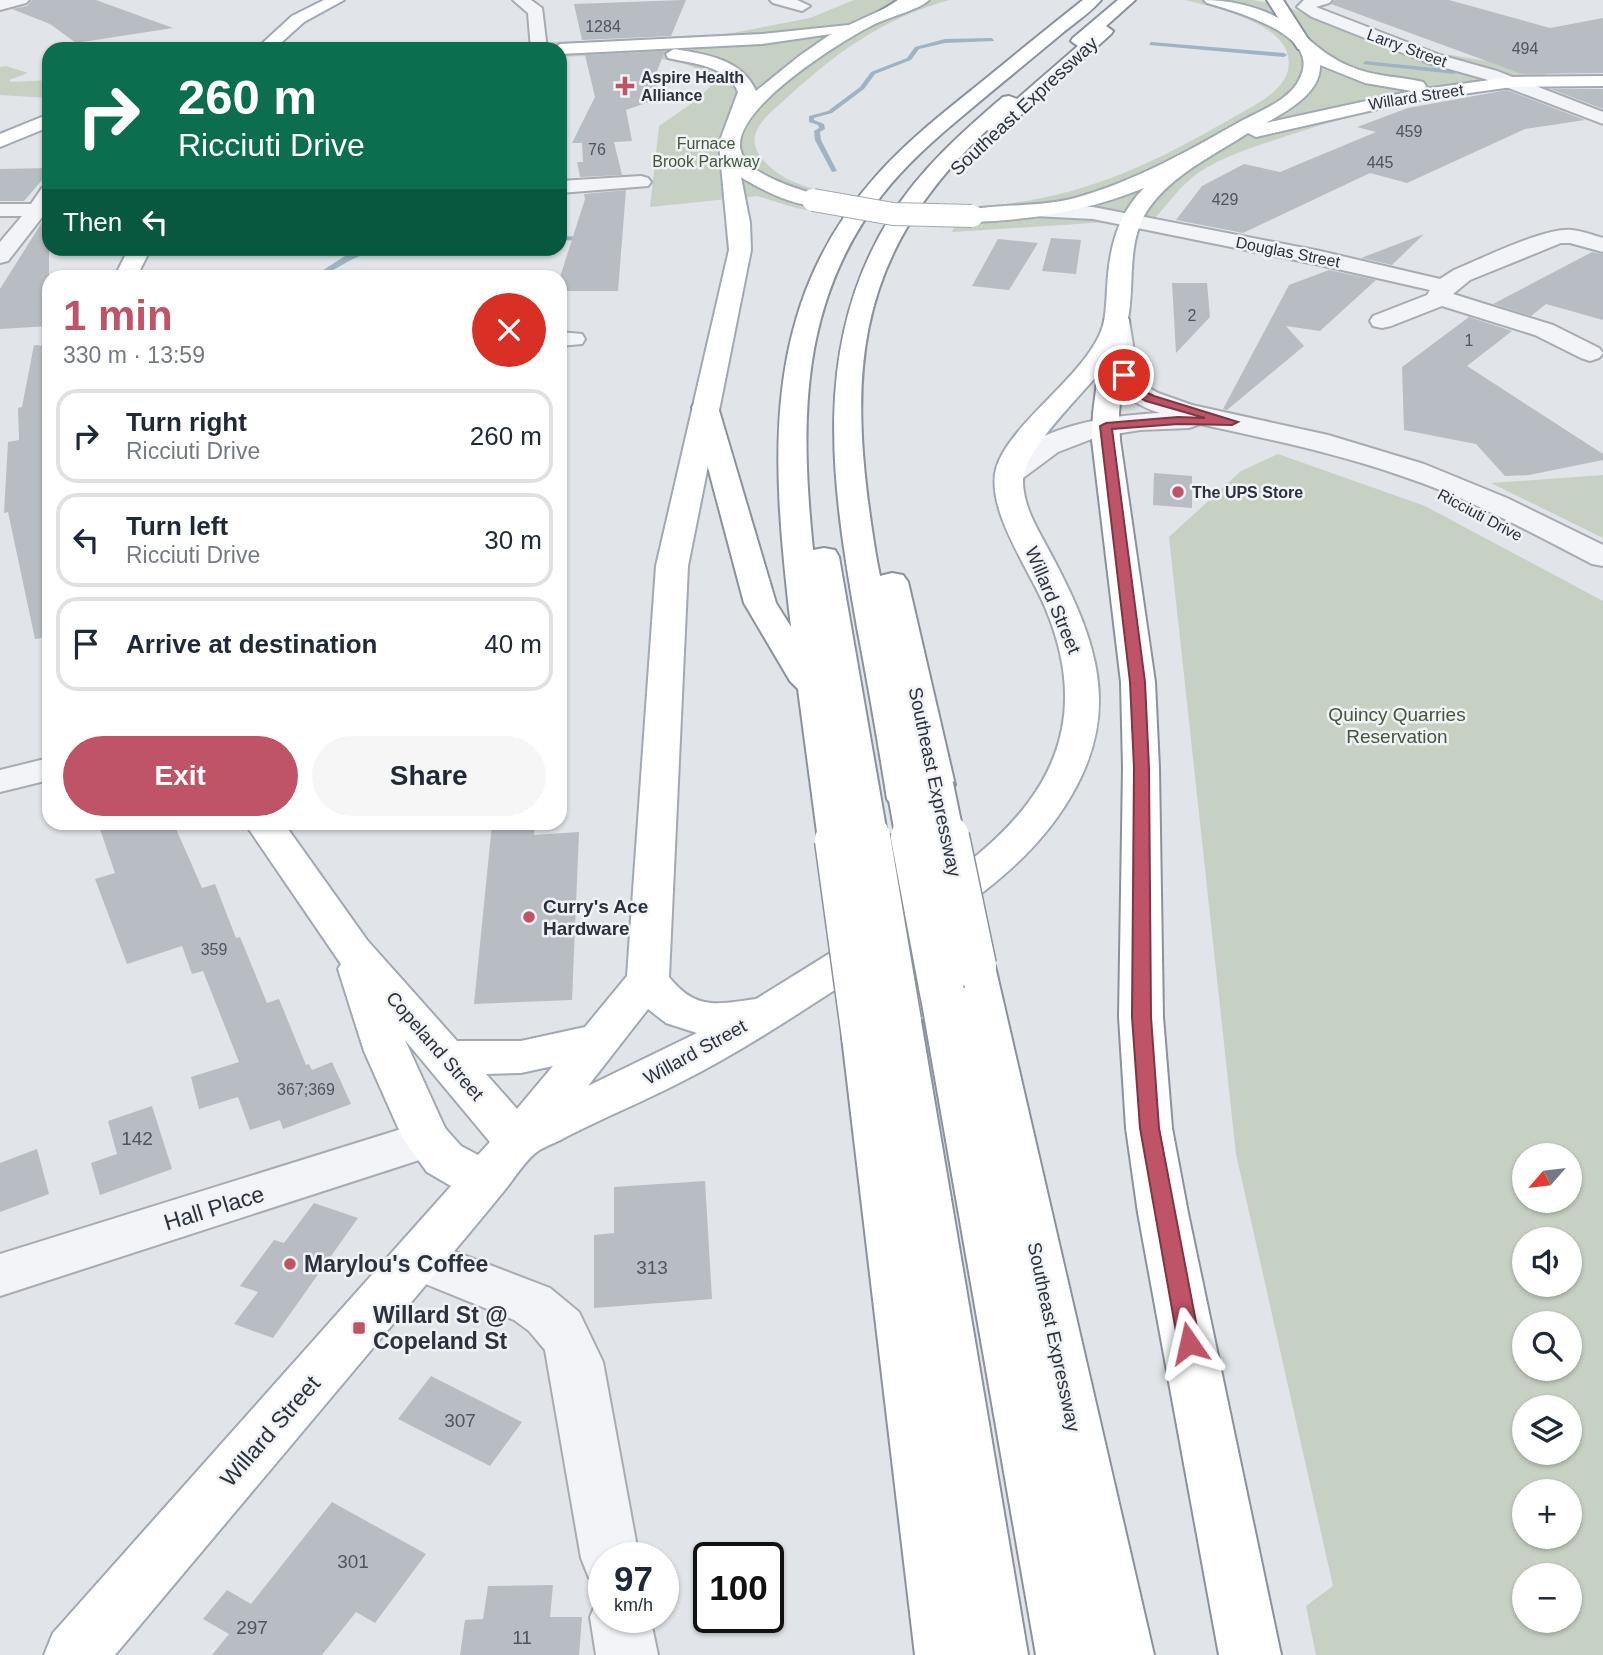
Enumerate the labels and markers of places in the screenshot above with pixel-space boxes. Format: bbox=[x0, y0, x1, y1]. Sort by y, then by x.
place label: Aspire Health Alliance bbox=[641, 69, 744, 104]
marker: Aspire Health Alliance bbox=[615, 76, 635, 96]
pin bbox=[1094, 345, 1154, 405]
marker: The UPS Store bbox=[1170, 484, 1186, 500]
place label: The UPS Store bbox=[1192, 484, 1303, 501]
place label: Curry's Ace Hardware bbox=[543, 896, 648, 939]
marker: Curry's Ace Hardware bbox=[521, 909, 537, 925]
place label: Marylou's Coffee bbox=[304, 1251, 488, 1277]
marker: Marylou's Coffee bbox=[282, 1256, 298, 1272]
place label: Willard St @ Copeland St bbox=[373, 1302, 508, 1354]
marker: Willard St @ Copeland St bbox=[351, 1320, 367, 1336]

